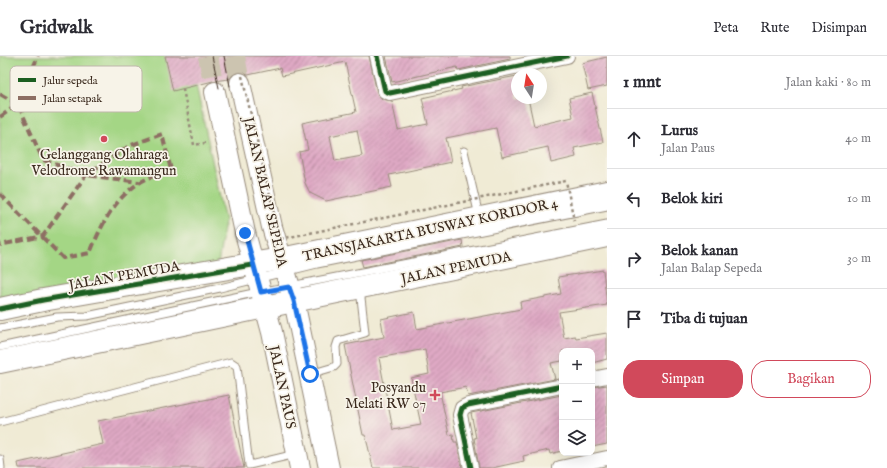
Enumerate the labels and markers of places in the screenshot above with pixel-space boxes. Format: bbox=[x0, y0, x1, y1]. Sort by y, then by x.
marker: Gelanggang Olahraga Velodrome Rawamangun bbox=[99, 134, 109, 144]
place label: Gelanggang Olahraga Velodrome Rawamangun bbox=[31, 146, 177, 180]
place label: Posyandu Melati RW 07 bbox=[345, 379, 426, 413]
marker: Posyandu Melati RW 07 bbox=[429, 389, 441, 401]

